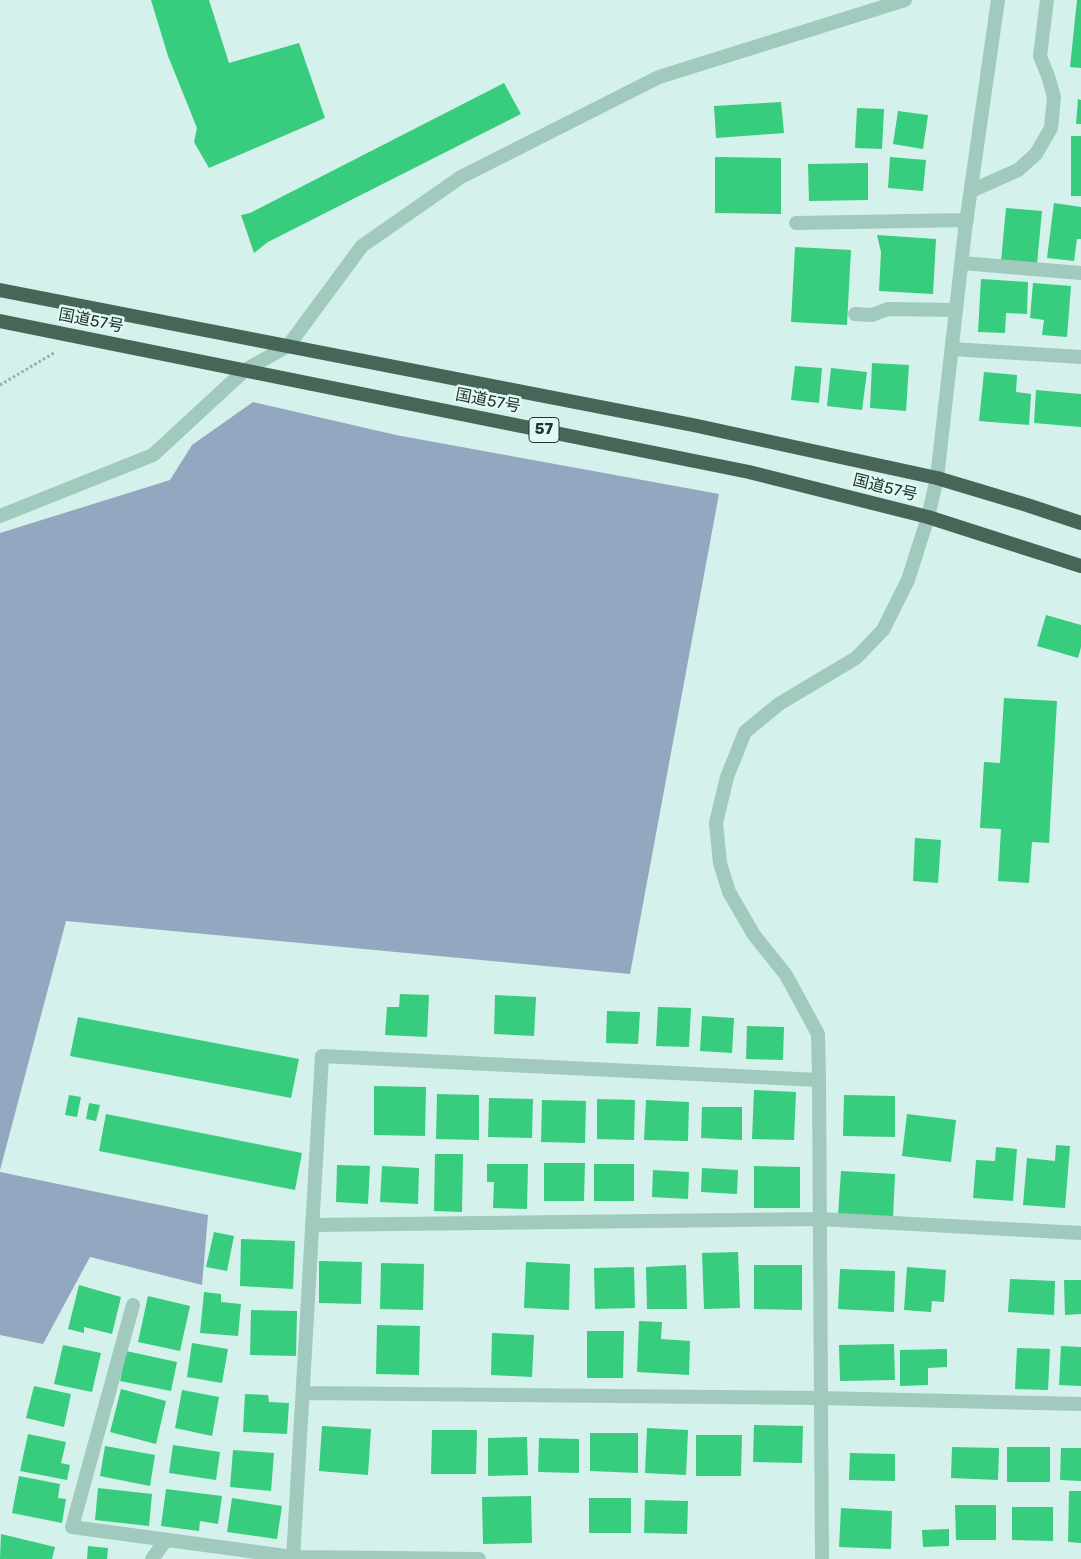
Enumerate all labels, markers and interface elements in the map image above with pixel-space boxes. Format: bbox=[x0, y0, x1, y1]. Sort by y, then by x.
street label: 国道57号 bbox=[57, 305, 125, 337]
street label: 国道57号 bbox=[454, 385, 522, 417]
road number: 57 bbox=[529, 418, 559, 442]
street label: 国道57号 bbox=[851, 471, 919, 505]

